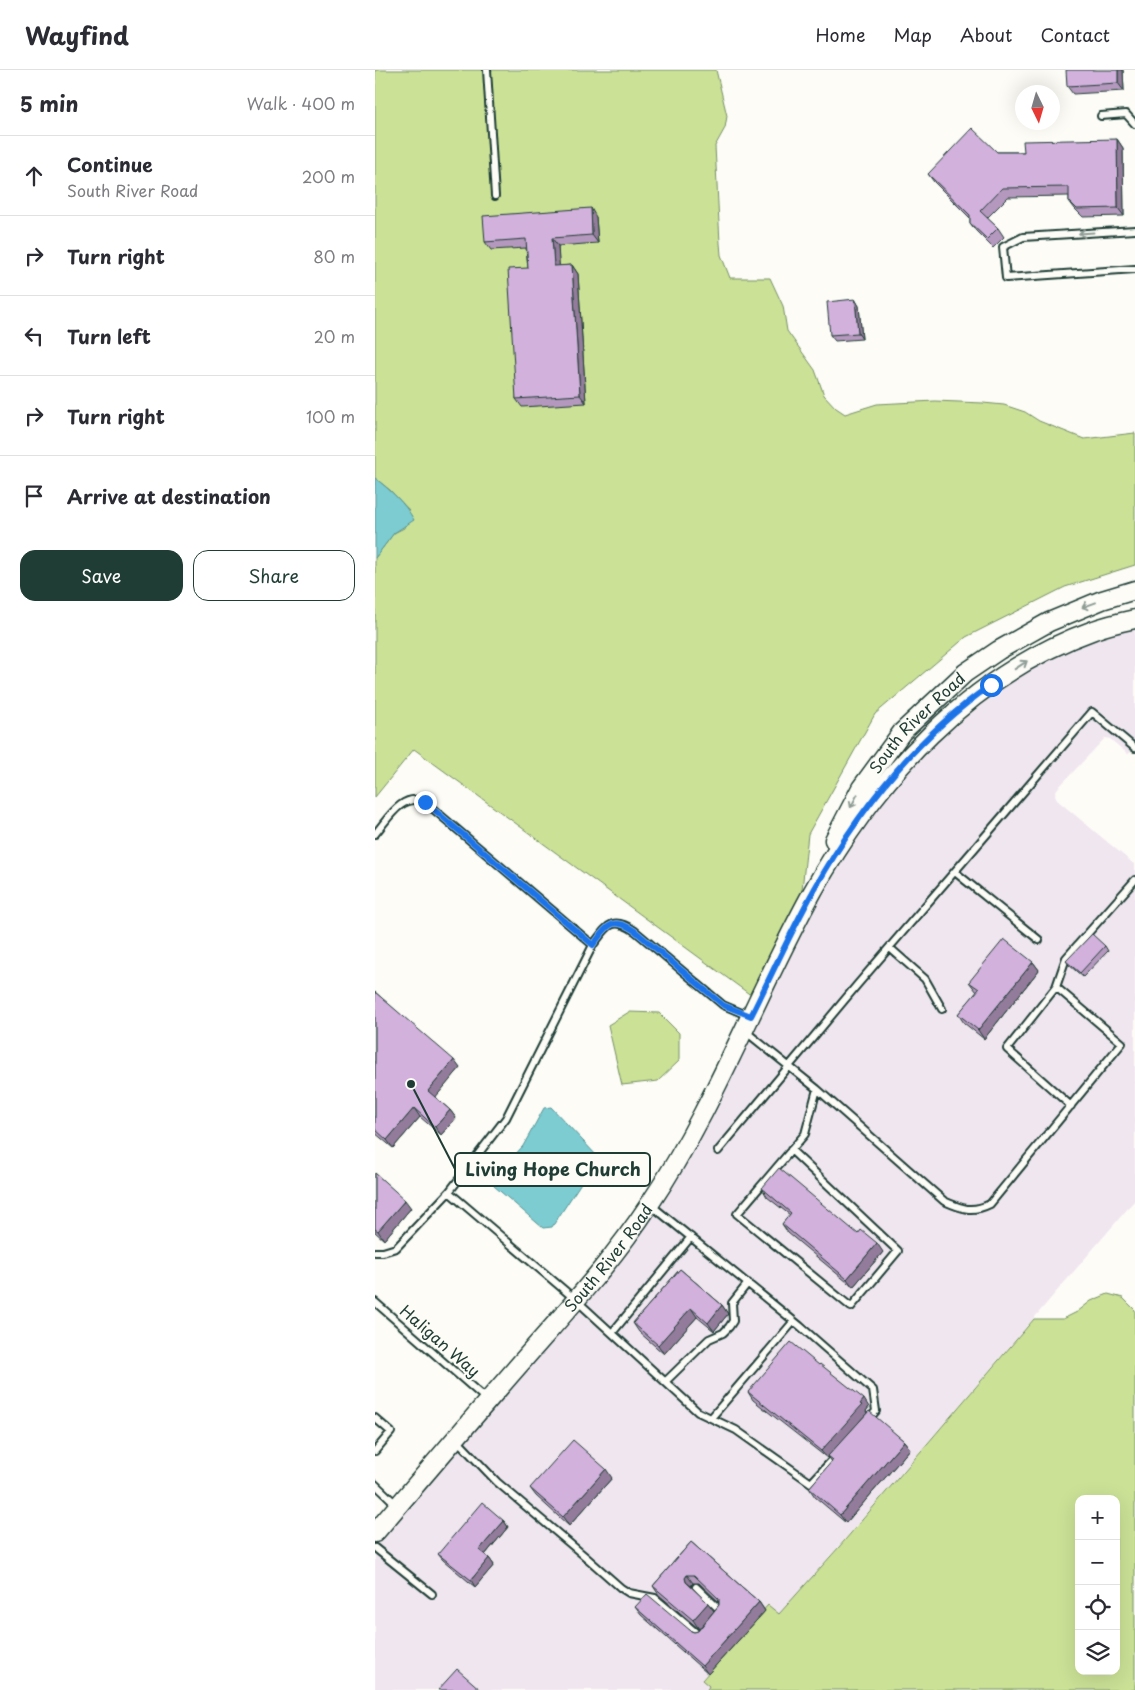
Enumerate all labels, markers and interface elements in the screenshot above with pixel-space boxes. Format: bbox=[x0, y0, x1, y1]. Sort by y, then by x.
text: Wayfind bbox=[25, 17, 129, 53]
text: Home bbox=[815, 21, 865, 48]
text: Map bbox=[893, 21, 932, 48]
text: About bbox=[960, 21, 1012, 48]
text: Contact bbox=[1040, 21, 1110, 48]
north arrow bbox=[1015, 85, 1060, 130]
text: 5 min bbox=[20, 87, 78, 119]
text: Walk · 400 m bbox=[247, 91, 355, 115]
text: Continue bbox=[67, 150, 153, 178]
icon: ahead bbox=[20, 162, 48, 190]
text: 200 m bbox=[302, 164, 355, 188]
text: South River Road bbox=[67, 178, 198, 202]
one-way arrow bbox=[1079, 228, 1095, 238]
icon: right bbox=[20, 242, 48, 270]
text: Turn right bbox=[67, 242, 165, 270]
text: 80 m bbox=[313, 244, 355, 268]
icon: left bbox=[20, 322, 48, 350]
text: Turn left bbox=[67, 322, 151, 350]
text: 20 m bbox=[314, 324, 355, 348]
icon: right bbox=[20, 402, 48, 430]
text: Turn right bbox=[67, 402, 165, 430]
text: 100 m bbox=[306, 404, 355, 428]
icon: arrive bbox=[20, 482, 48, 510]
text: Arrive at destination bbox=[67, 482, 271, 510]
button: Save bbox=[20, 550, 183, 601]
button: Share bbox=[193, 550, 355, 601]
one-way arrow bbox=[1081, 601, 1097, 610]
one-way arrow bbox=[1014, 659, 1028, 670]
street label: South River Road bbox=[863, 666, 970, 778]
route start bbox=[980, 674, 1003, 697]
route end bbox=[414, 791, 437, 814]
one-way arrow bbox=[849, 793, 858, 808]
callout: Living Hope Church bbox=[455, 1153, 650, 1186]
text: Living Hope Church bbox=[465, 1155, 641, 1182]
street label: South River Road bbox=[558, 1199, 658, 1317]
street label: Haligan Way bbox=[395, 1299, 486, 1382]
map controls bbox=[1075, 1495, 1120, 1675]
button: + bbox=[1075, 1495, 1120, 1540]
button: − bbox=[1075, 1540, 1120, 1585]
button: locate bbox=[1075, 1585, 1120, 1630]
button: layers bbox=[1075, 1630, 1120, 1675]

